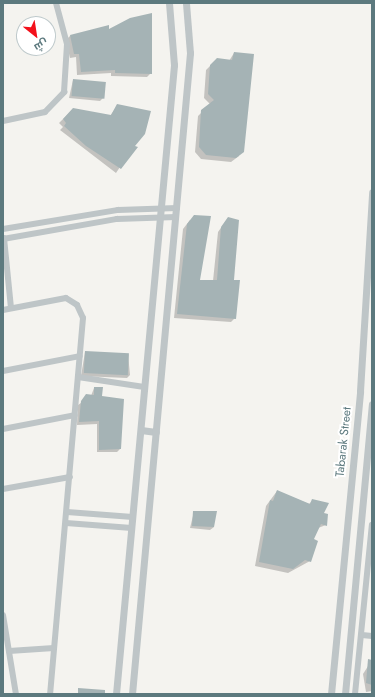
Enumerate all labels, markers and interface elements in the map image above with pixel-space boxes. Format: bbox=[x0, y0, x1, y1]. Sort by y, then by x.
north arrow bbox=[16, 16, 56, 56]
text: ش bbox=[31, 35, 52, 56]
street label: Tabarak Street bbox=[333, 406, 355, 478]

